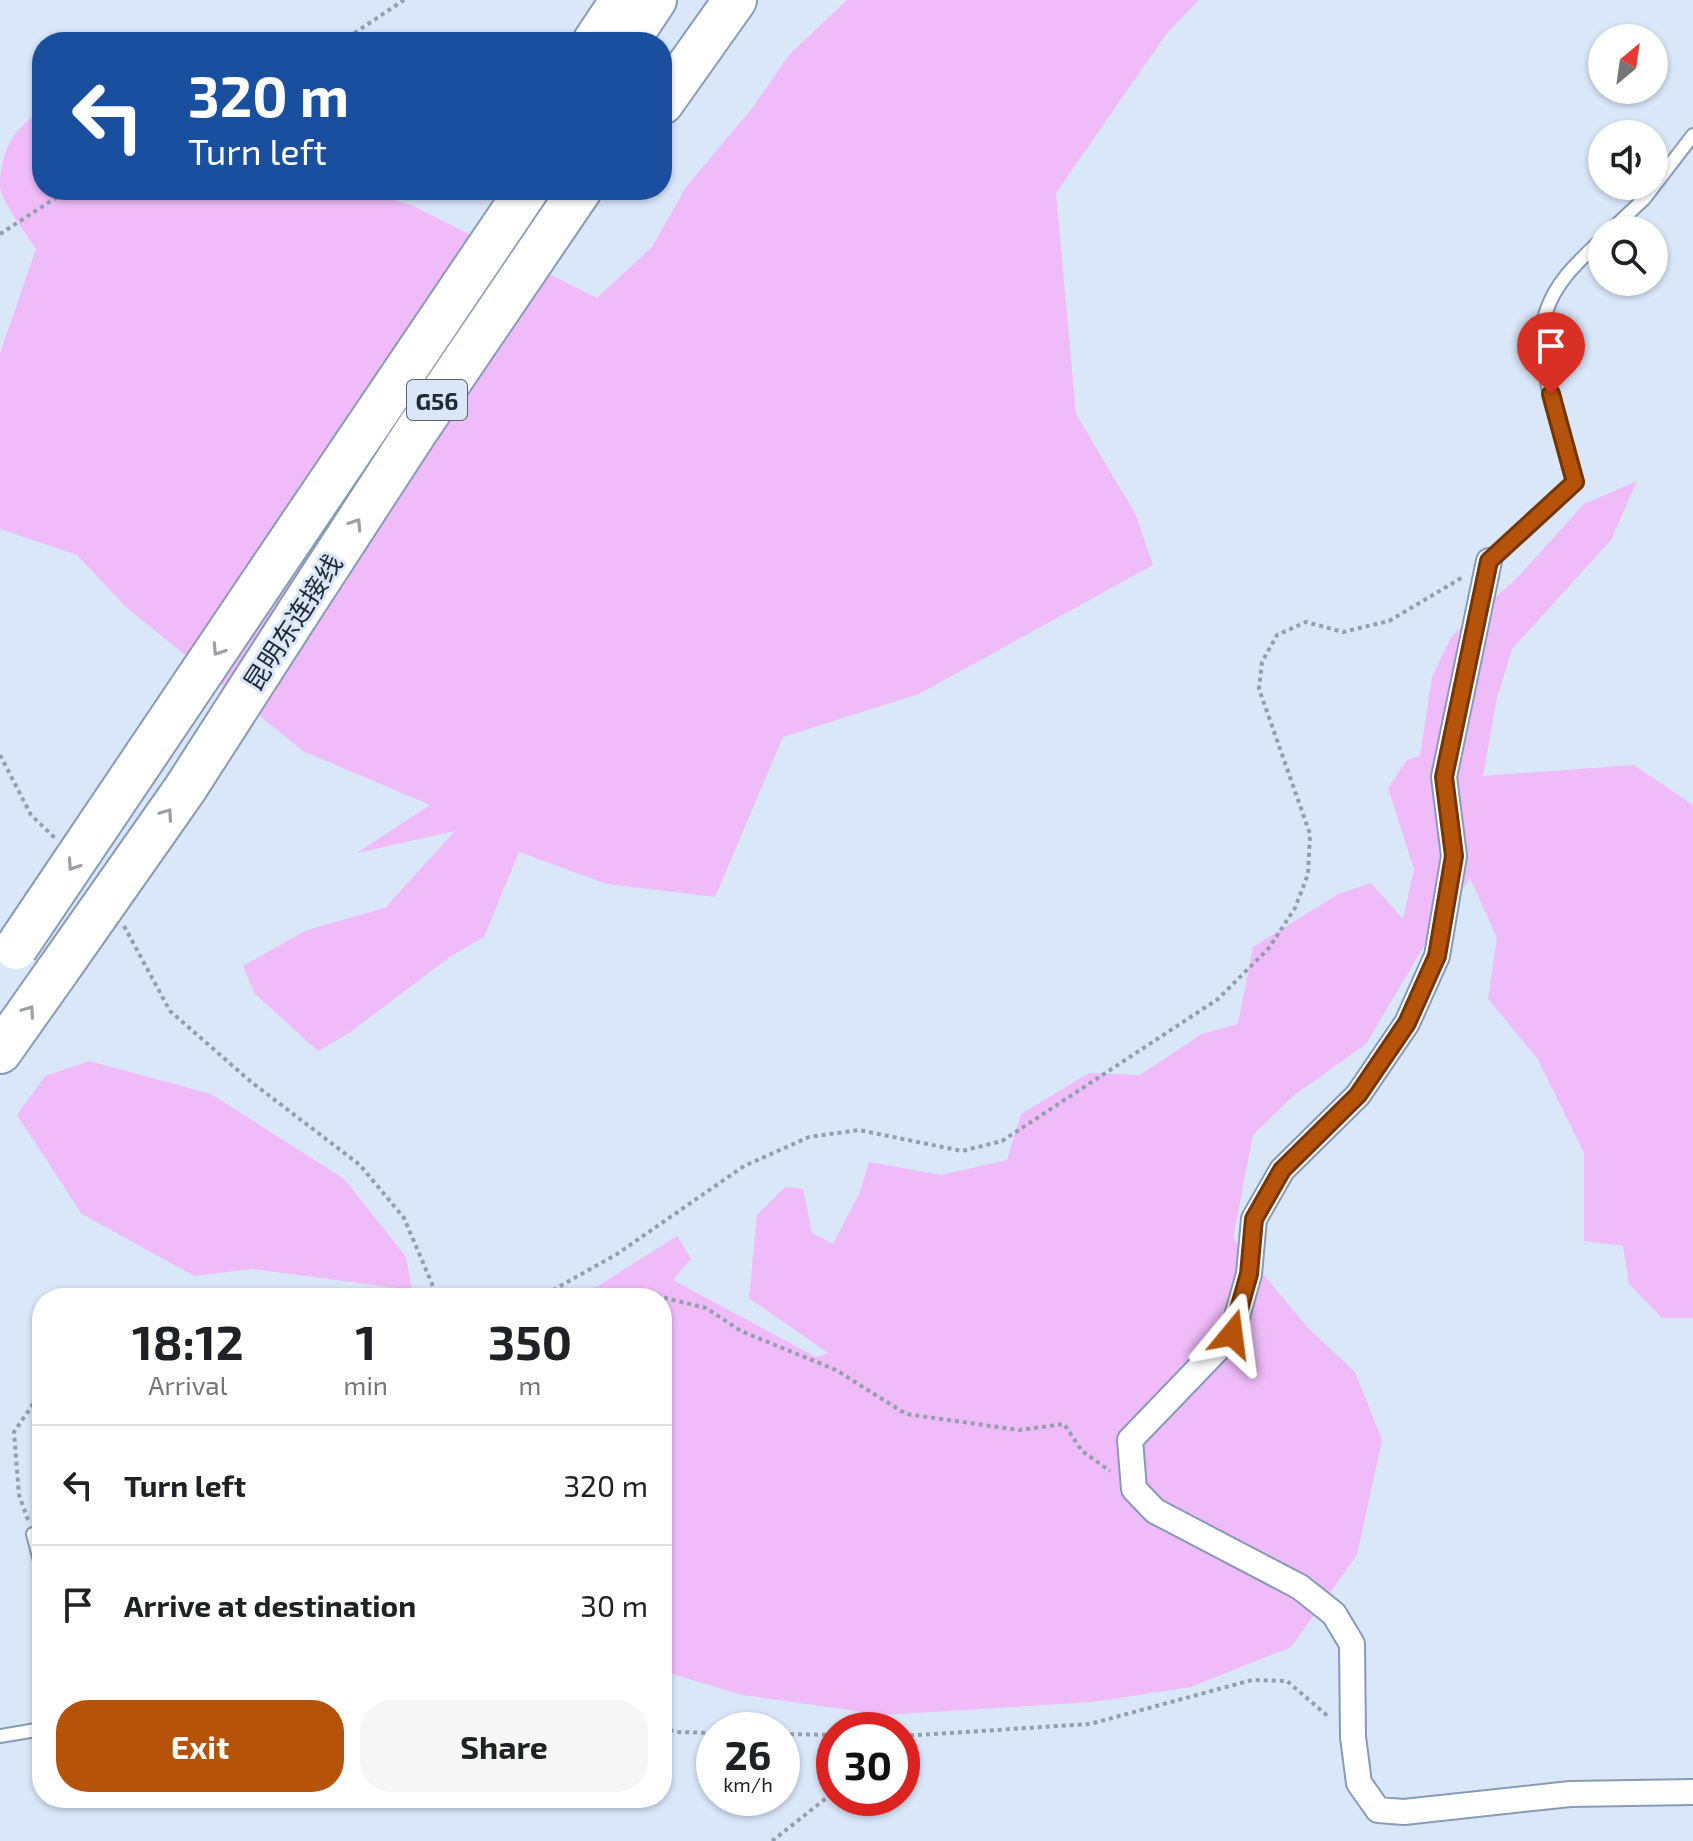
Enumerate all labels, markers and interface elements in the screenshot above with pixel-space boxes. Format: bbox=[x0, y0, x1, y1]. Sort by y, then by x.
north arrow bbox=[1588, 24, 1668, 104]
map controls bbox=[1588, 24, 1668, 296]
text: 320 m bbox=[188, 61, 349, 128]
icon: left bbox=[56, 64, 160, 168]
button: sound bbox=[1588, 120, 1668, 200]
text: Turn left bbox=[188, 129, 327, 172]
button: search bbox=[1588, 216, 1668, 296]
pin bbox=[1517, 312, 1585, 394]
icon: arrive bbox=[1529, 324, 1573, 368]
road number: G56 bbox=[407, 380, 467, 420]
one-way arrow bbox=[346, 518, 361, 533]
street label: 昆明东连接线 bbox=[237, 548, 347, 696]
one-way arrow bbox=[213, 641, 228, 655]
one-way arrow bbox=[157, 808, 172, 822]
one-way arrow bbox=[68, 857, 83, 871]
one-way arrow bbox=[19, 1005, 34, 1019]
position arrow bbox=[1190, 1292, 1274, 1376]
text: 18:12 bbox=[132, 1312, 244, 1370]
text: 1 bbox=[355, 1312, 376, 1370]
text: 350 bbox=[488, 1312, 572, 1370]
text: Arrival bbox=[148, 1369, 227, 1400]
text: min bbox=[344, 1369, 388, 1400]
text: m bbox=[519, 1369, 541, 1400]
icon: left bbox=[56, 1463, 100, 1507]
text: Turn left bbox=[124, 1467, 246, 1503]
text: 320 m bbox=[563, 1467, 648, 1503]
icon: arrive bbox=[56, 1583, 100, 1627]
text: Arrive at destination bbox=[124, 1587, 416, 1623]
text: 30 m bbox=[580, 1587, 648, 1623]
button: Exit bbox=[56, 1700, 344, 1792]
button: Share bbox=[360, 1700, 648, 1792]
speed limit sign: 30 bbox=[816, 1712, 920, 1816]
text: 26 bbox=[725, 1730, 771, 1778]
text: km/h bbox=[723, 1772, 773, 1796]

